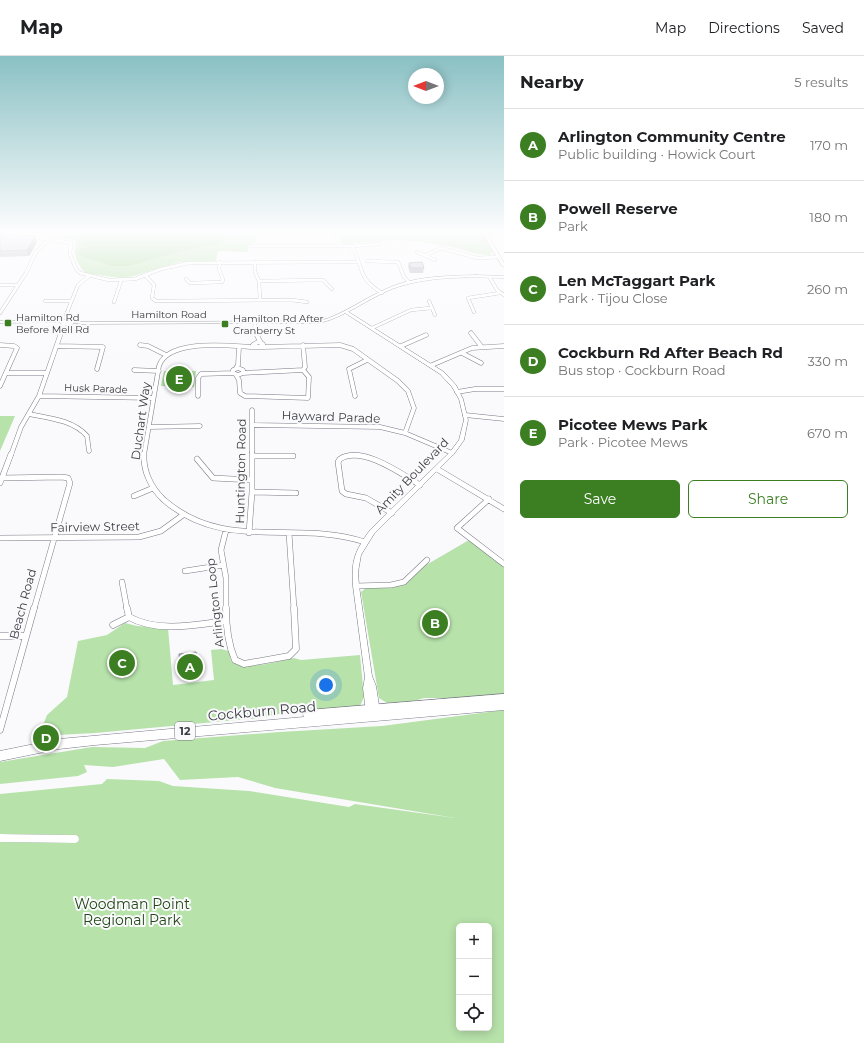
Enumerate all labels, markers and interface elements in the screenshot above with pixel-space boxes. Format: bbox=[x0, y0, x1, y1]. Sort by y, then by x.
text: Map bbox=[20, 16, 63, 39]
text: Map bbox=[655, 19, 686, 37]
text: Directions bbox=[708, 19, 780, 37]
text: Saved bbox=[802, 19, 844, 37]
north arrow bbox=[408, 68, 444, 104]
text: Nearby bbox=[520, 72, 584, 92]
text: 5 results bbox=[794, 74, 848, 90]
text: Arlington Community Centre bbox=[558, 127, 786, 146]
text: A bbox=[528, 137, 538, 153]
text: 170 m bbox=[810, 137, 848, 153]
text: Public building · Howick Court bbox=[558, 146, 756, 162]
text: Powell Reserve bbox=[558, 199, 678, 218]
text: B bbox=[528, 209, 538, 225]
text: 180 m bbox=[809, 209, 848, 225]
text: Park bbox=[558, 218, 588, 234]
text: Len McTaggart Park bbox=[558, 271, 715, 290]
text: C bbox=[528, 281, 538, 297]
text: 260 m bbox=[807, 281, 848, 297]
text: Park · Tijou Close bbox=[558, 290, 668, 306]
street label: Hamilton Road bbox=[131, 308, 207, 321]
place label: Hamilton Rd Before Mell Rd bbox=[16, 311, 89, 336]
place label: Hamilton Rd After Cranberry St bbox=[233, 312, 324, 337]
marker: Hamilton Rd Before Mell Rd bbox=[3, 318, 13, 328]
marker: Hamilton Rd After Cranberry St bbox=[220, 319, 230, 329]
text: Cockburn Rd After Beach Rd bbox=[558, 343, 783, 362]
text: D bbox=[528, 353, 538, 369]
text: 330 m bbox=[808, 353, 848, 369]
text: Bus stop · Cockburn Road bbox=[558, 362, 726, 378]
pin: E bbox=[166, 364, 192, 394]
street label: Duchart Way bbox=[128, 380, 153, 461]
street label: Husk Parade bbox=[64, 381, 128, 396]
street label: Hayward Parade bbox=[281, 407, 381, 426]
text: Picotee Mews Park bbox=[558, 415, 708, 434]
street label: Huntington Road bbox=[232, 418, 249, 524]
text: E bbox=[529, 425, 537, 441]
text: 670 m bbox=[807, 425, 848, 441]
text: Park · Picotee Mews bbox=[558, 434, 688, 450]
street label: Amity Boulevard bbox=[372, 435, 452, 517]
button: Save bbox=[520, 480, 680, 518]
button: Share bbox=[688, 480, 848, 518]
street label: Fairview Street bbox=[50, 518, 140, 535]
street label: Arlington Loop bbox=[202, 558, 227, 648]
street label: Beach Road bbox=[6, 567, 39, 641]
pin: B bbox=[422, 608, 448, 638]
pin: C bbox=[109, 648, 135, 678]
pin: A bbox=[177, 652, 203, 682]
your location bbox=[316, 675, 336, 695]
street label: Cockburn Road bbox=[207, 697, 317, 725]
road number: 12 bbox=[175, 722, 195, 740]
pin: D bbox=[33, 723, 59, 753]
park label: Woodman Point Regional Park bbox=[74, 895, 190, 929]
map controls bbox=[456, 923, 492, 1031]
button: + bbox=[456, 923, 492, 959]
button: − bbox=[456, 959, 492, 995]
button: locate bbox=[456, 995, 492, 1031]

